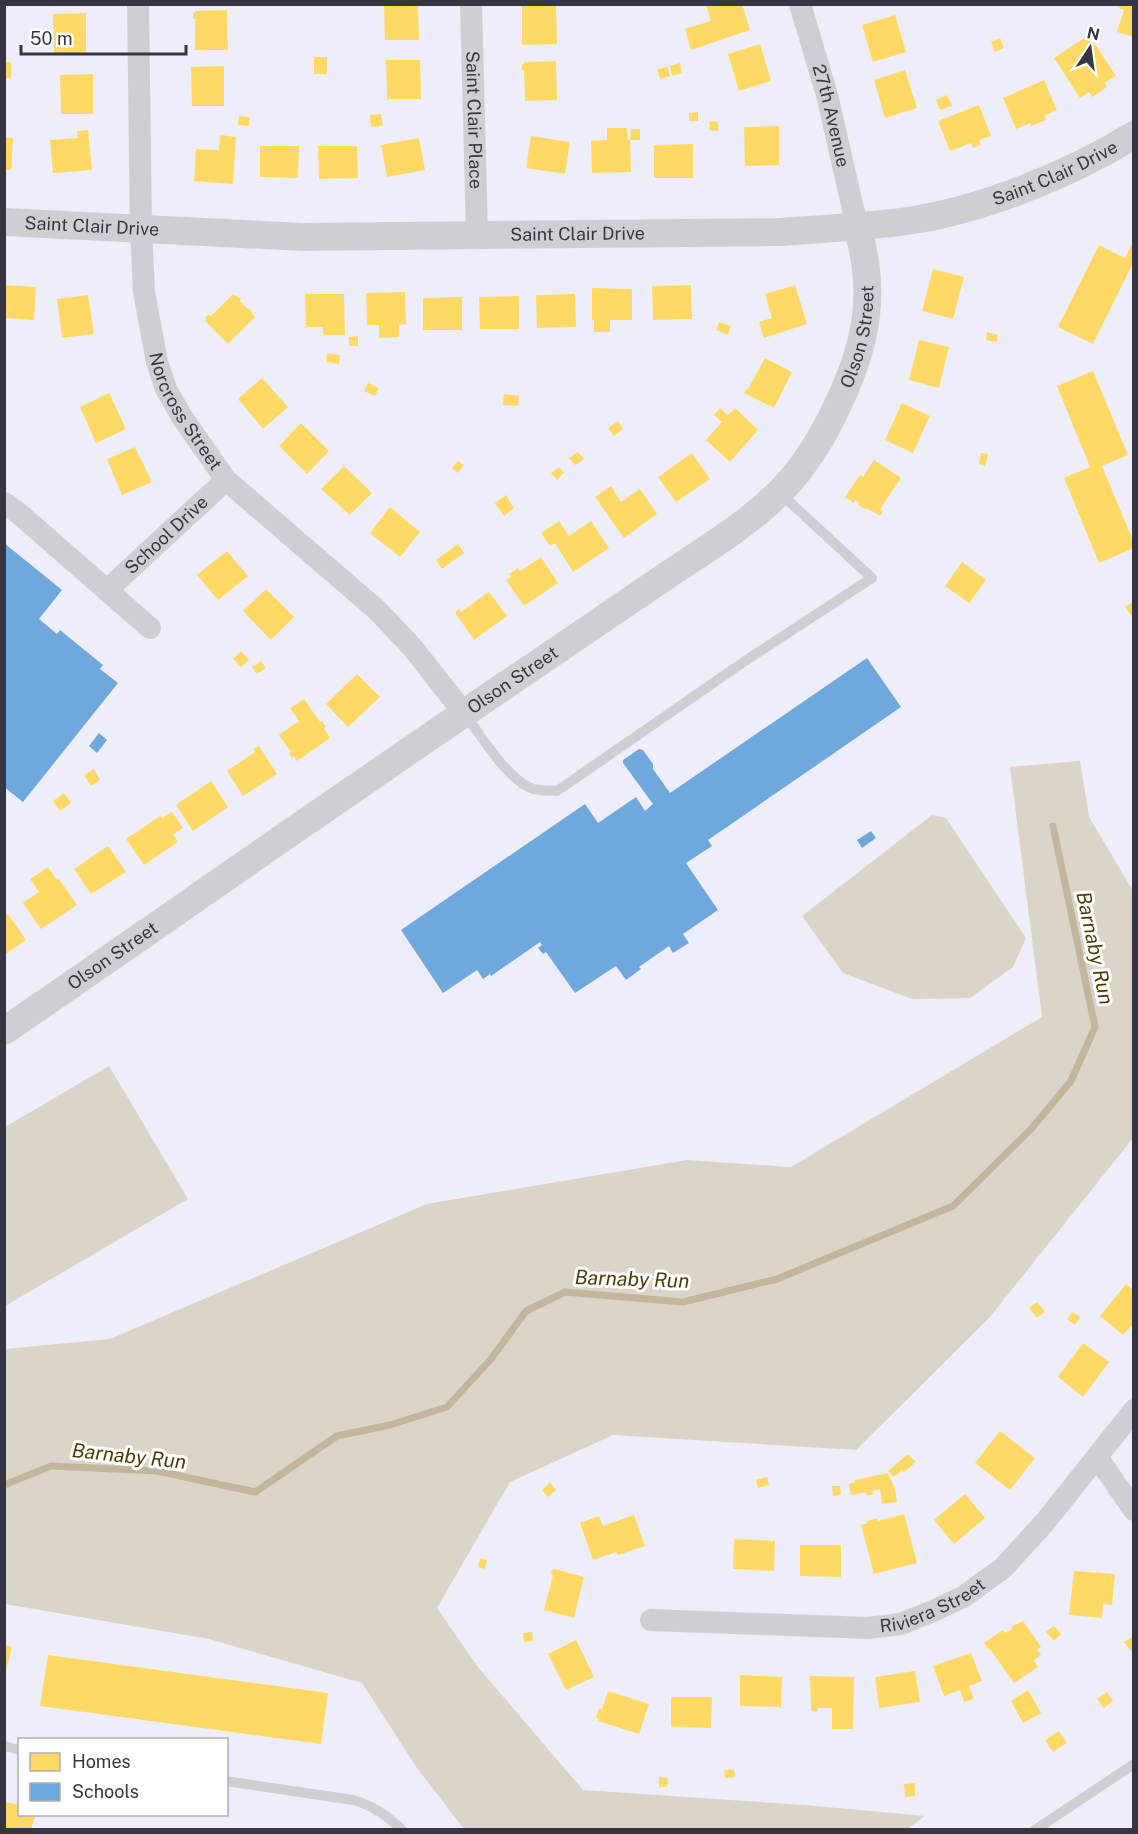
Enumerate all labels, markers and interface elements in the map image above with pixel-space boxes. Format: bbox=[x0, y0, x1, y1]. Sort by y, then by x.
scale bar bbox=[21, 18, 186, 56]
north arrow bbox=[1060, 18, 1120, 78]
text: N bbox=[1085, 23, 1101, 45]
text: 50 m bbox=[30, 28, 73, 49]
street label: Saint Clair Place bbox=[462, 50, 487, 189]
street label: 27th Avenue bbox=[808, 62, 854, 169]
street label: Saint Clair Drive bbox=[990, 136, 1121, 210]
street label: Saint Clair Drive bbox=[24, 212, 160, 240]
street label: Saint Clair Drive bbox=[510, 222, 645, 245]
street label: Olson Street bbox=[836, 285, 877, 391]
street label: Norcross Street bbox=[145, 351, 227, 474]
street label: School Drive bbox=[120, 491, 212, 578]
street label: Olson Street bbox=[463, 642, 562, 718]
water label: Barnaby Run bbox=[1071, 889, 1119, 1007]
street label: Olson Street bbox=[63, 917, 161, 994]
water label: Barnaby Run bbox=[574, 1265, 690, 1293]
water label: Barnaby Run bbox=[71, 1438, 187, 1474]
street label: Riviera Street bbox=[878, 1573, 989, 1637]
legend bbox=[18, 1738, 228, 1816]
text: Homes bbox=[72, 1751, 131, 1772]
text: Schools bbox=[72, 1781, 139, 1802]

